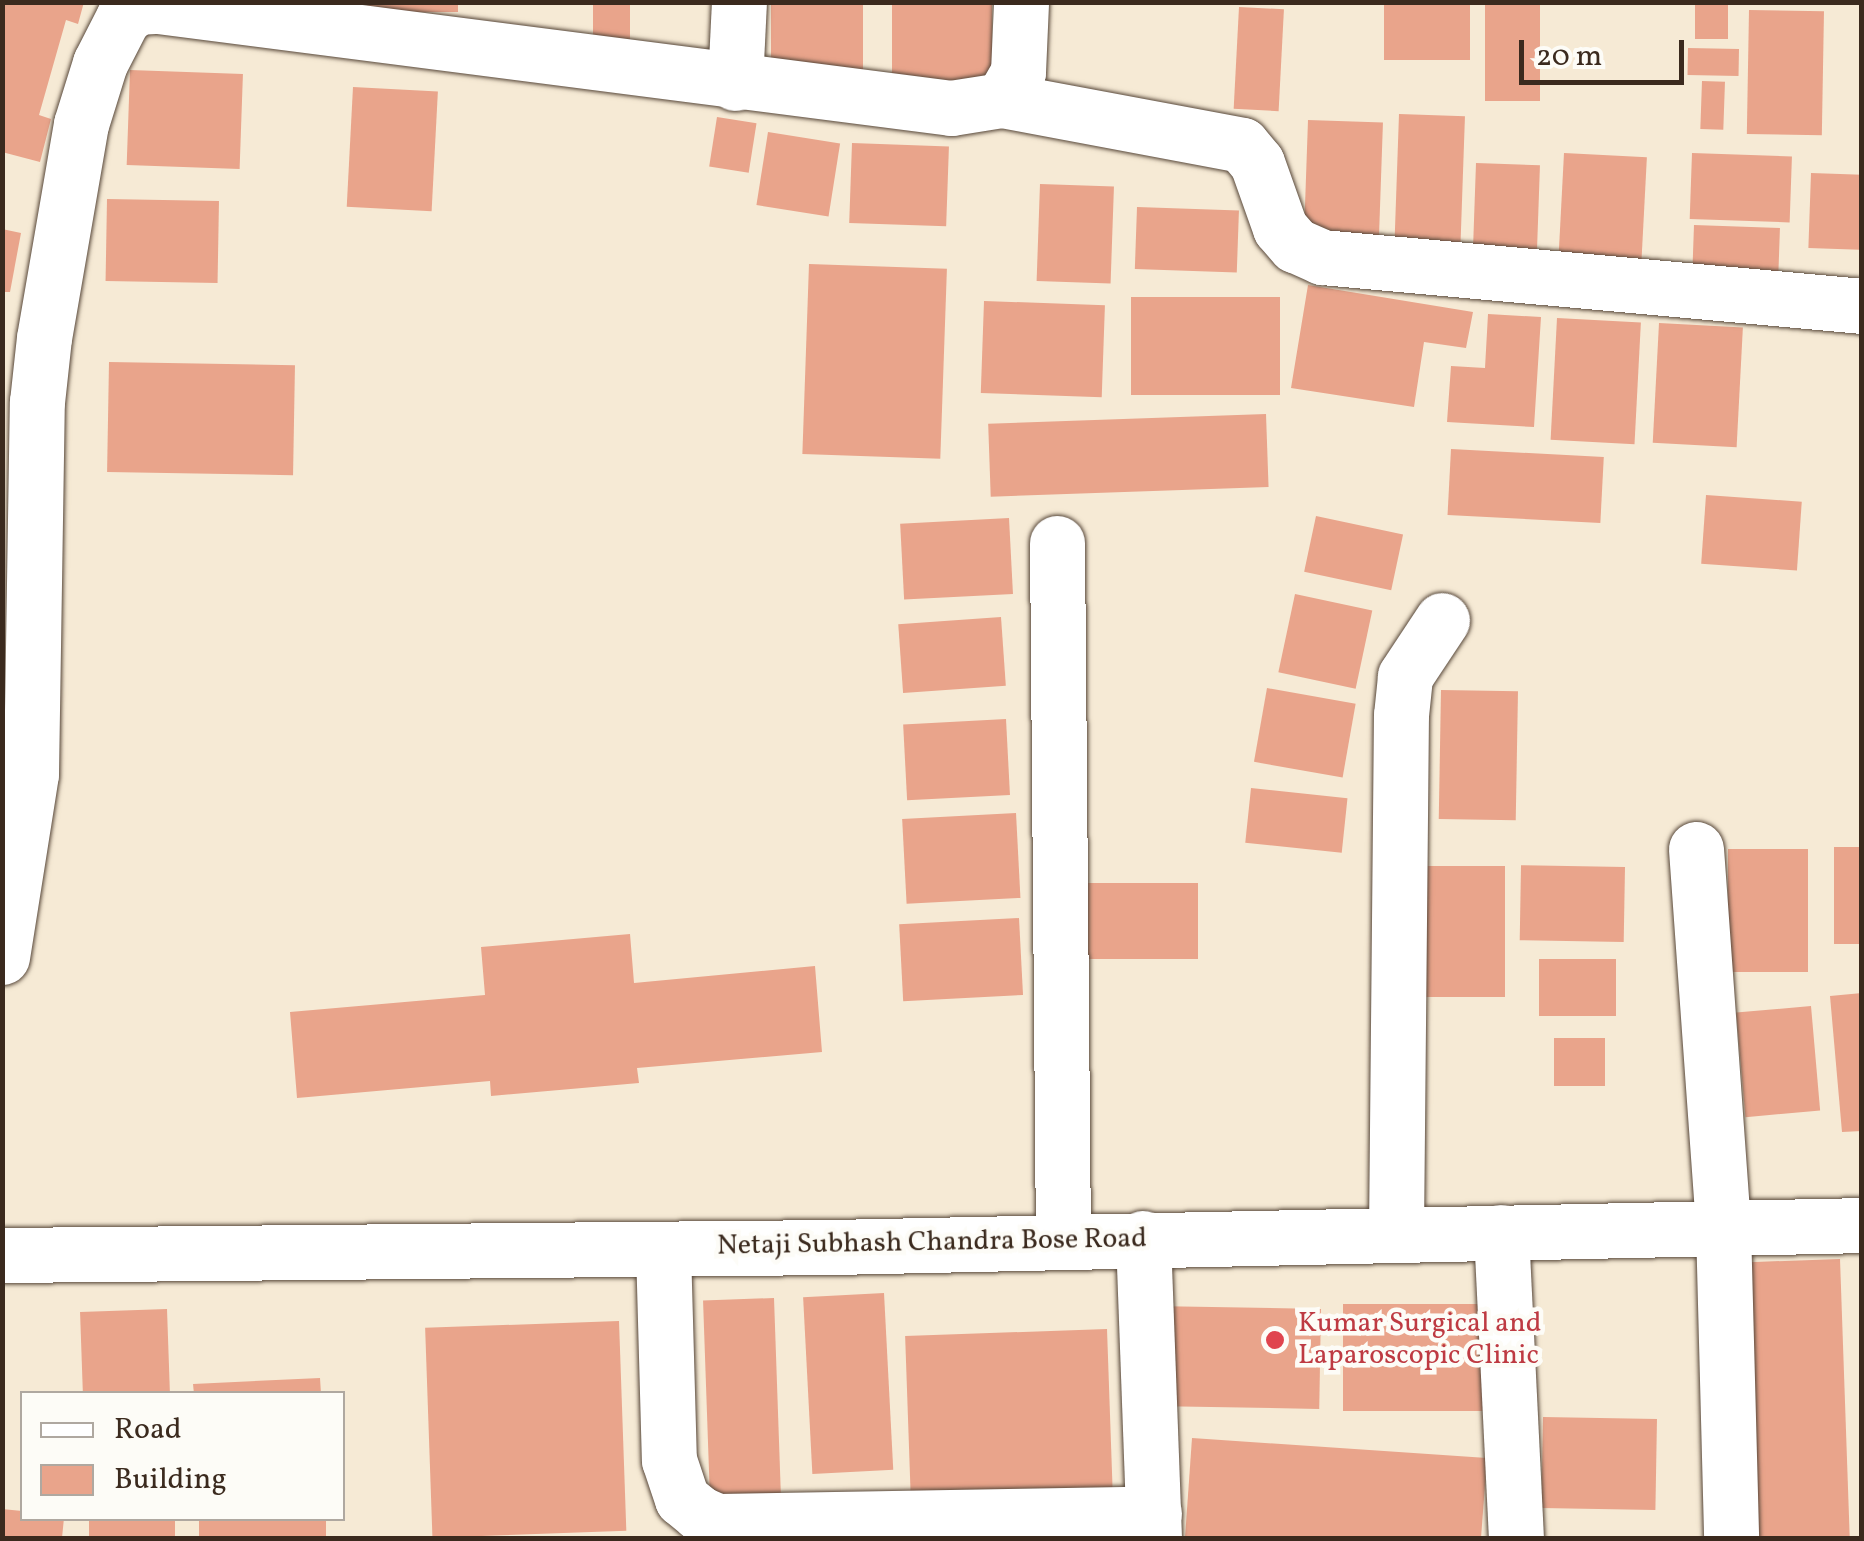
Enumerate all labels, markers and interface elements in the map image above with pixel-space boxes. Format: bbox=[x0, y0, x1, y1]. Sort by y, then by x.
scale bar bbox=[1524, 20, 1689, 82]
text: 20 m bbox=[1536, 36, 1602, 78]
street label: Netaji Subhash Chandra Bose Road bbox=[717, 1222, 1147, 1264]
place label: Kumar Surgical and Laparoscopic Clinic bbox=[1298, 1307, 1541, 1373]
marker: Kumar Surgical and Laparoscopic Clinic bbox=[1262, 1327, 1288, 1353]
legend bbox=[20, 1391, 345, 1521]
text: Road bbox=[114, 1409, 182, 1451]
text: Building bbox=[114, 1459, 227, 1501]

